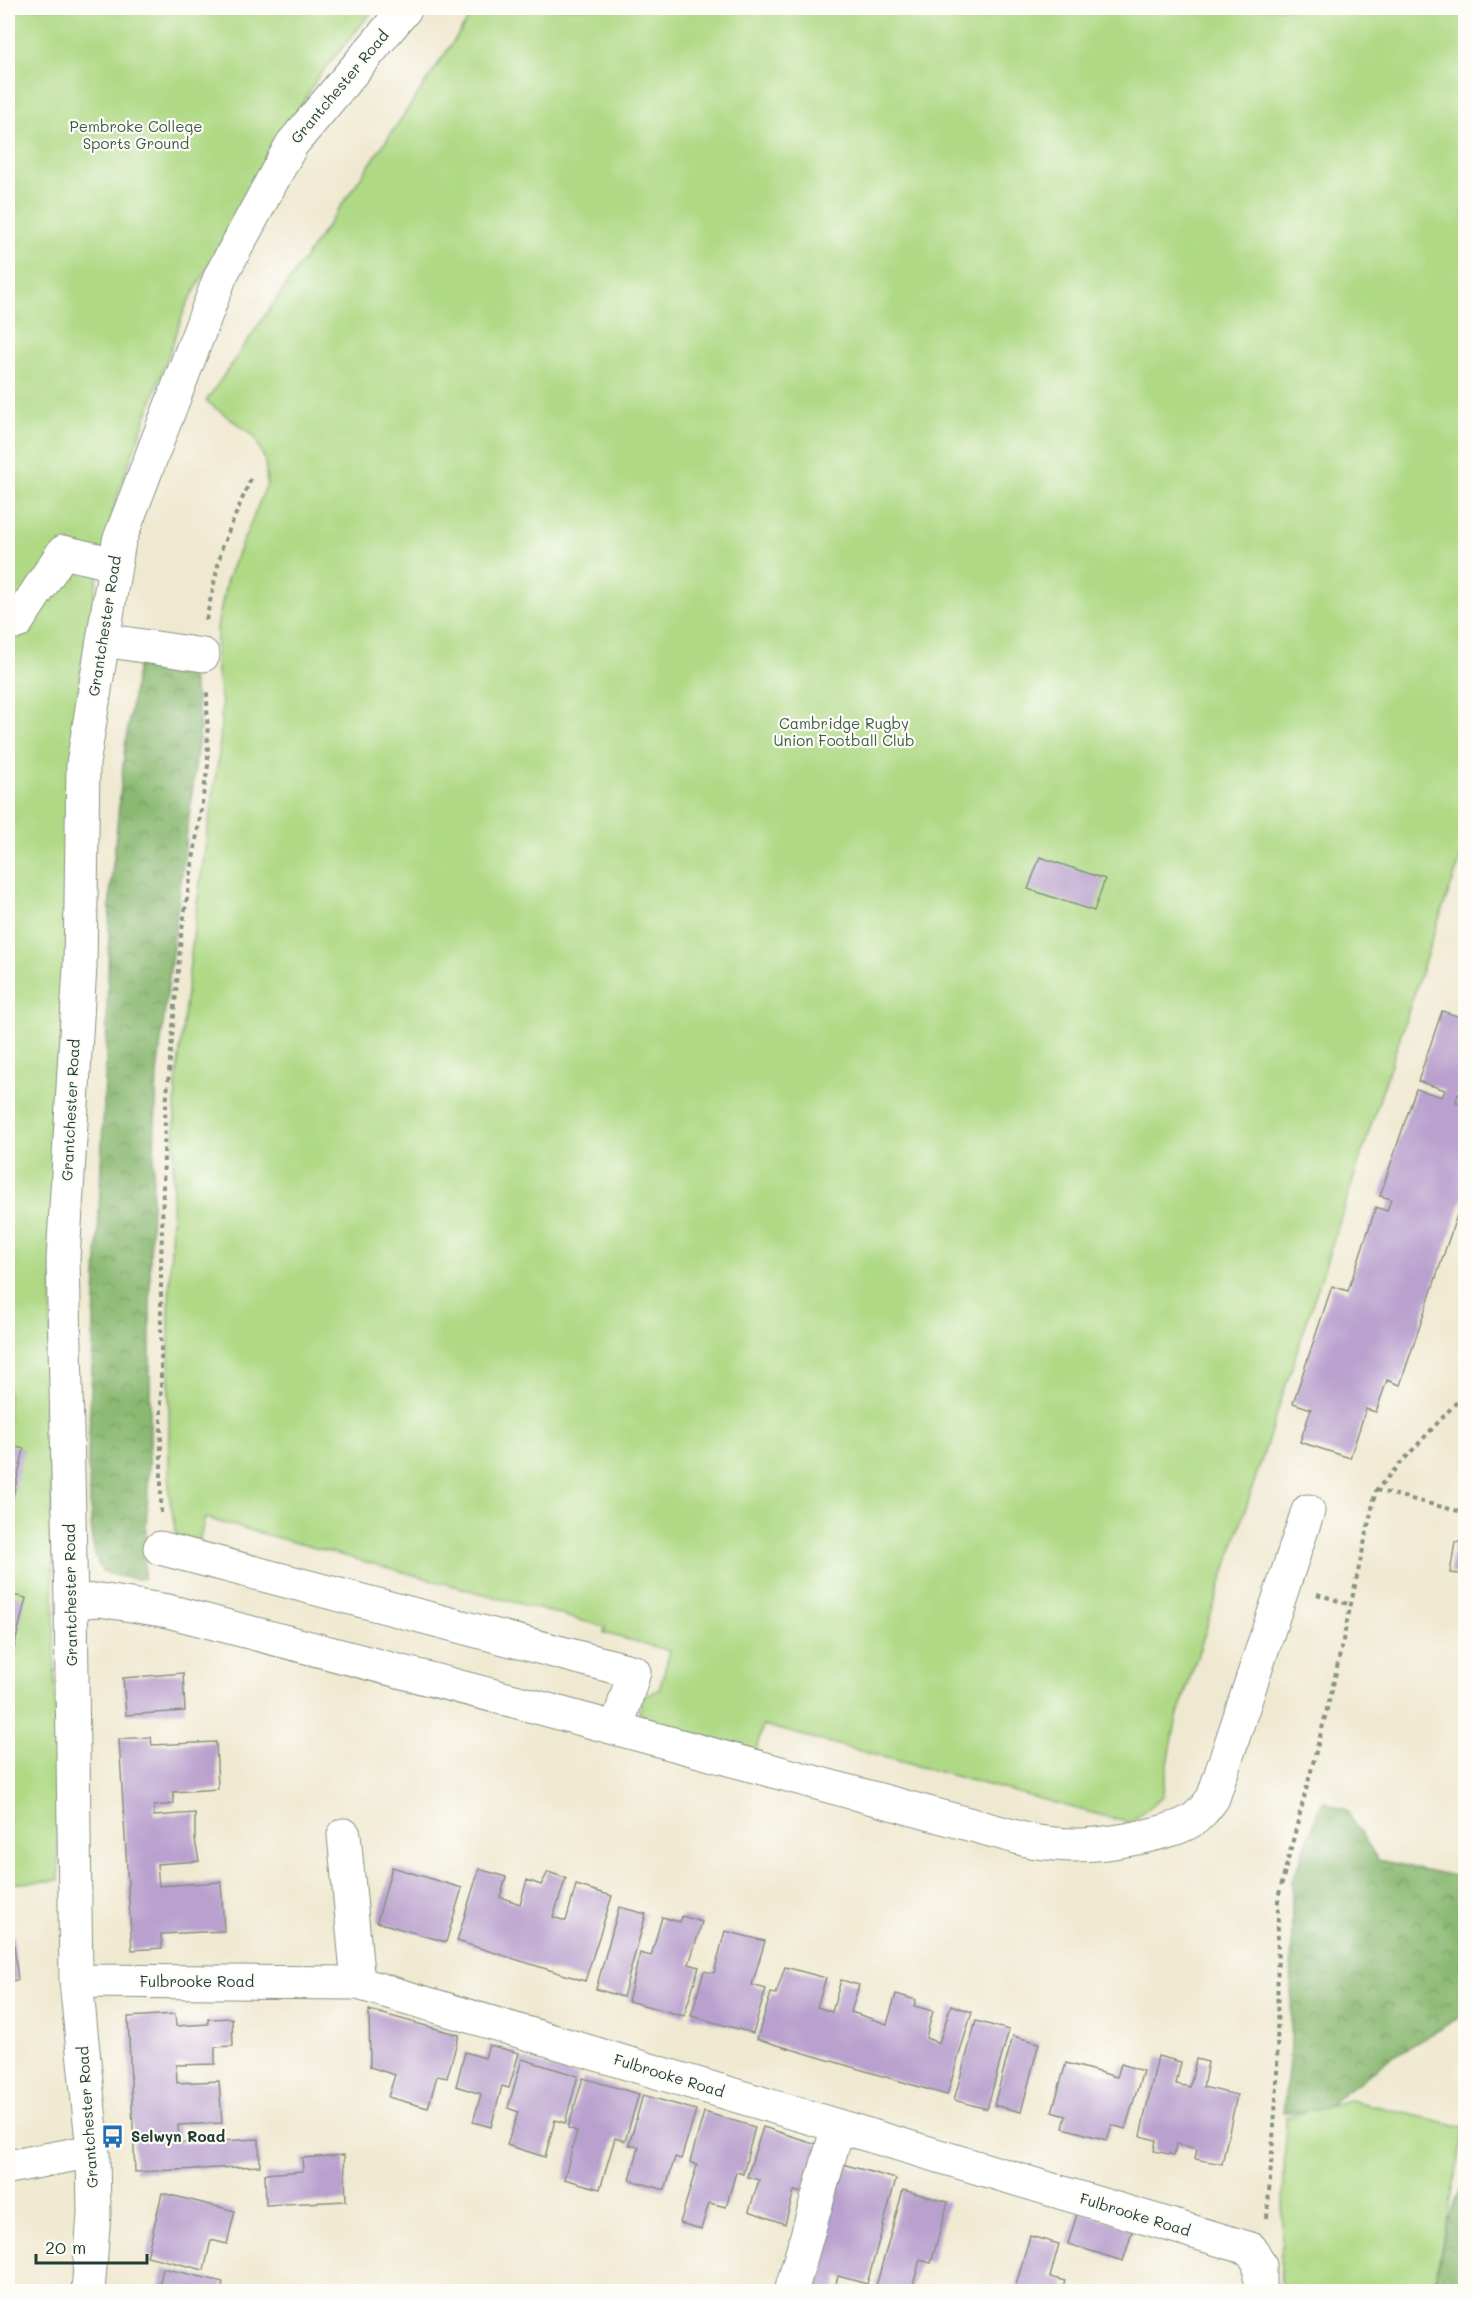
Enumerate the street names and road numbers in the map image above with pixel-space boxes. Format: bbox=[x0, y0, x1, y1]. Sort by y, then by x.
street label: Grantchester Road bbox=[286, 25, 393, 147]
street label: Grantchester Road bbox=[83, 554, 125, 698]
street label: Grantchester Road bbox=[56, 1038, 84, 1182]
street label: Grantchester Road bbox=[59, 1524, 81, 1666]
street label: Fulbrooke Road bbox=[140, 1971, 254, 1991]
street label: Grantchester Road bbox=[72, 2045, 102, 2189]
street label: Fulbrooke Road bbox=[612, 2049, 727, 2101]
street label: Fulbrooke Road bbox=[1078, 2188, 1193, 2240]

